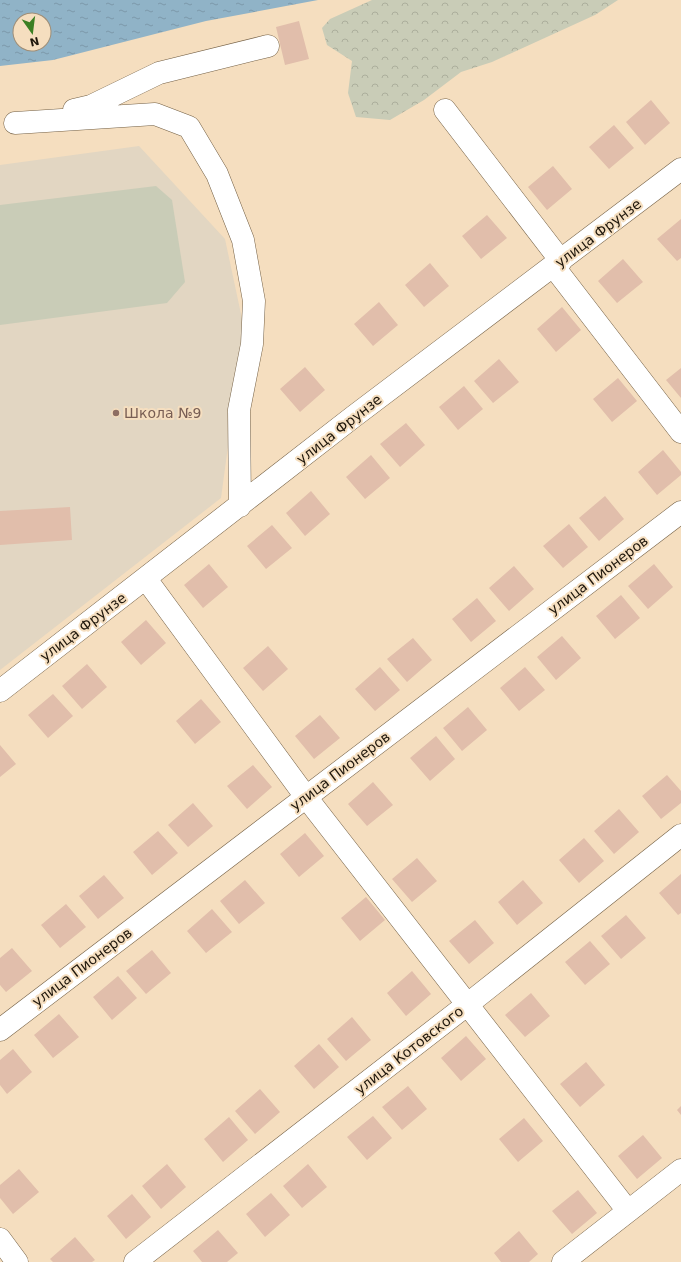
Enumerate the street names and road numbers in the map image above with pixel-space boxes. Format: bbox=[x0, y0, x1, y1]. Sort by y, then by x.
street label: улица Фрунзе bbox=[552, 196, 644, 270]
street label: улица Фрунзе bbox=[293, 391, 385, 467]
street label: улица Пионеров bbox=[545, 532, 651, 618]
street label: улица Фрунзе bbox=[37, 590, 129, 664]
street label: улица Пионеров bbox=[287, 728, 393, 814]
street label: улица Пионеров bbox=[29, 924, 135, 1010]
street label: улица Котовского bbox=[352, 1003, 466, 1097]

